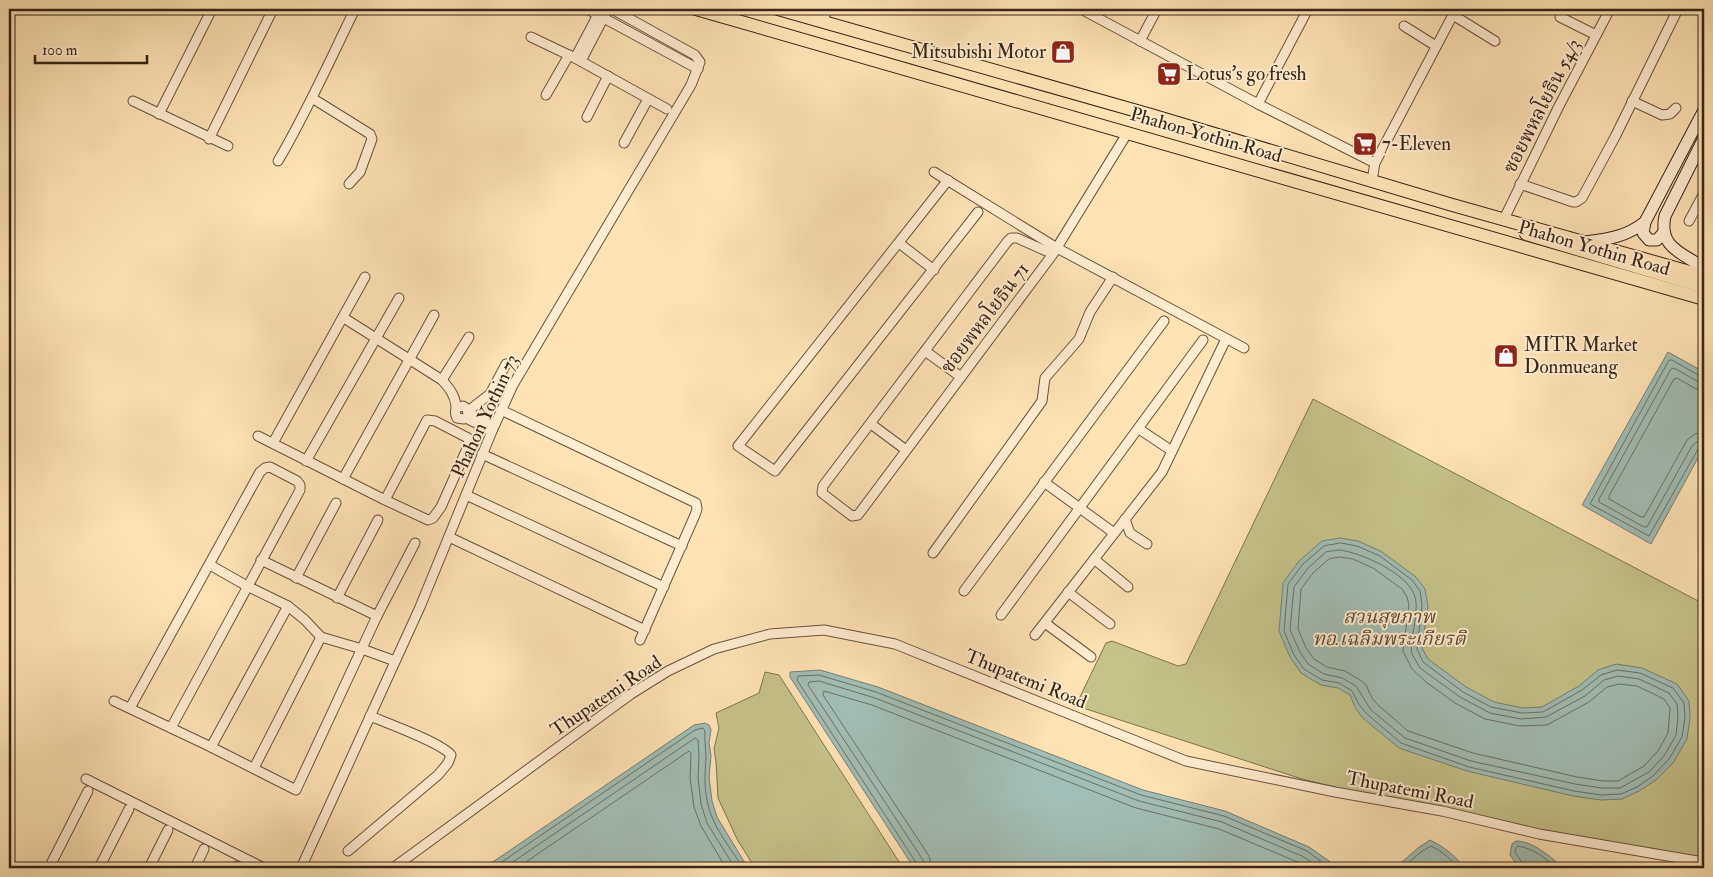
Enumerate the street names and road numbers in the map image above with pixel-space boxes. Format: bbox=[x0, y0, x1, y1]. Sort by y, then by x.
street label: ซอยพหลโยธิน 54/3 bbox=[1495, 33, 1586, 177]
street label: Phahon Yothin Road bbox=[1127, 102, 1285, 168]
street label: Phahon Yothin Road bbox=[1515, 215, 1673, 281]
street label: ซอยพหลโยธิน 71 bbox=[933, 256, 1034, 378]
street label: Phahon Yothin 73 bbox=[446, 351, 524, 481]
street label: Thupatemi Road bbox=[961, 644, 1091, 715]
street label: Thupatemi Road bbox=[546, 650, 667, 743]
street label: Thupatemi Road bbox=[1344, 766, 1476, 815]

